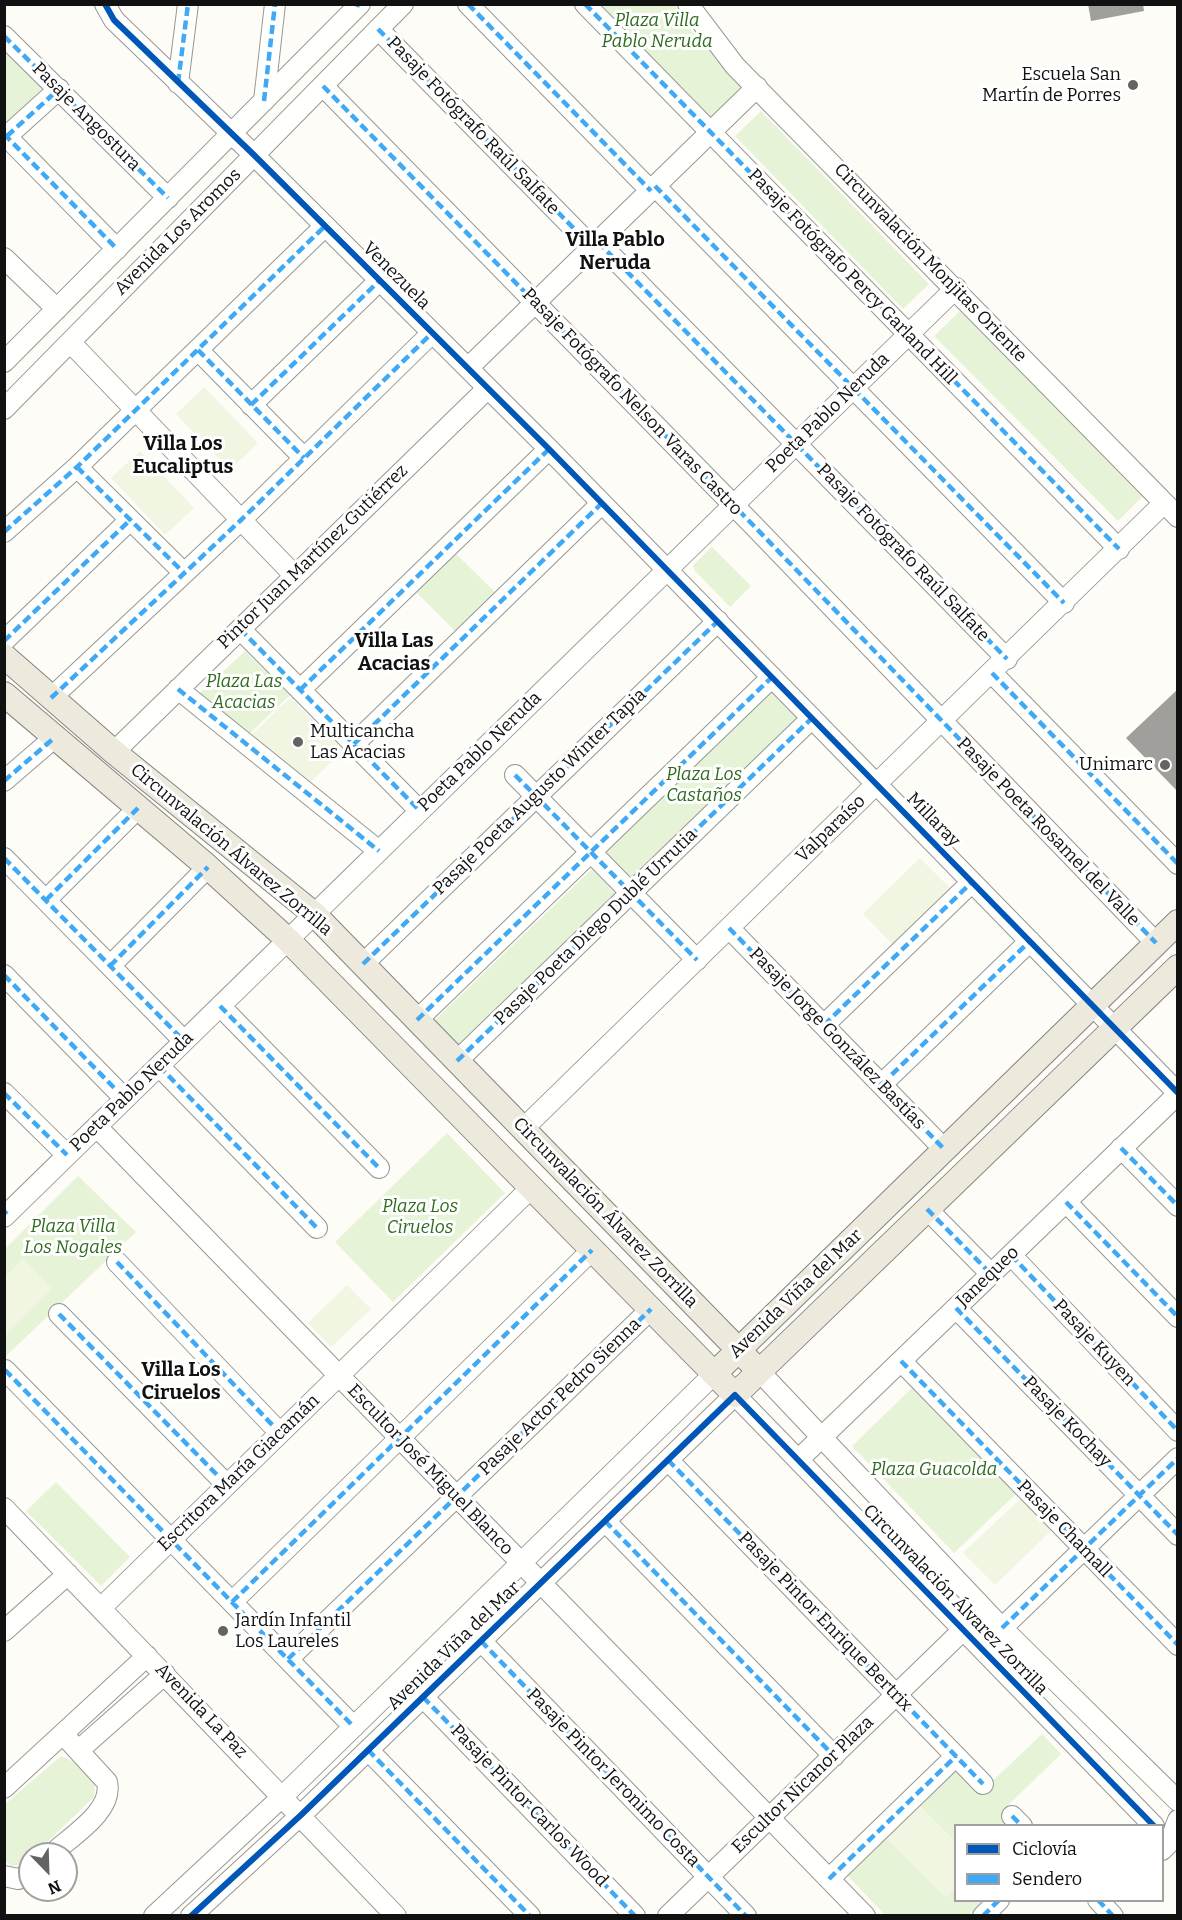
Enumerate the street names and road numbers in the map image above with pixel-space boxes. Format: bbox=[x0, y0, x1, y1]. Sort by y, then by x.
street label: Pasaje Fotógrafo Raúl Salfate bbox=[382, 33, 564, 219]
street label: Pasaje Angostura bbox=[27, 58, 145, 176]
street label: Circunvalación Monjitas Oriente bbox=[829, 159, 1031, 367]
street label: Avenida Los Aromos bbox=[110, 164, 246, 300]
street label: Pasaje Fotógrafo Percy Garland Hill bbox=[743, 165, 961, 389]
street label: Venezuela bbox=[358, 238, 434, 314]
street label: Pasaje Fotógrafo Nelson Varas Castro bbox=[517, 284, 747, 520]
street label: Poeta Pablo Neruda bbox=[762, 349, 894, 477]
street label: Pintor Juan Martínez Gutiérrez bbox=[213, 460, 413, 654]
street label: Pasaje Fotógrafo Raúl Salfate bbox=[812, 460, 994, 646]
street label: Pasaje Poeta Augusto Winter Tapia bbox=[429, 684, 651, 900]
street label: Poeta Pablo Neruda bbox=[414, 688, 546, 816]
street label: Pasaje Poeta Rosamel del Valle bbox=[952, 733, 1144, 931]
street label: Circunvalación Álvarez Zorrilla bbox=[126, 759, 336, 941]
street label: Millaray bbox=[902, 788, 964, 852]
street label: Valparaíso bbox=[792, 791, 870, 867]
street label: Pasaje Poeta Diego Dublé Urrutia bbox=[490, 824, 702, 1030]
street label: Pasaje Jorge González Bastías bbox=[744, 944, 930, 1134]
street label: Poeta Pablo Neruda bbox=[66, 1028, 198, 1156]
street label: Circunvalación Álvarez Zorrilla bbox=[508, 1113, 702, 1313]
street label: Avenida Viña del Mar bbox=[725, 1225, 867, 1363]
street label: Janequeo bbox=[952, 1242, 1024, 1312]
street label: Pasaje Kuyen bbox=[1048, 1295, 1140, 1391]
street label: Pasaje Actor Pedro Sienna bbox=[474, 1314, 646, 1480]
street label: Pasaje Kochay bbox=[1018, 1372, 1116, 1472]
street label: Escultor José Miguel Blanco bbox=[343, 1380, 517, 1560]
street label: Escritora María Giacamán bbox=[154, 1390, 324, 1556]
street label: Pasaje Chamall bbox=[1012, 1476, 1116, 1582]
street label: Circunvalación Álvarez Zorrilla bbox=[858, 1500, 1052, 1700]
street label: Pasaje Pintor Enrique Bertrix bbox=[733, 1528, 917, 1716]
street label: Avenida Viña del Mar bbox=[383, 1577, 525, 1715]
street label: Avenida La Paz bbox=[150, 1659, 252, 1763]
street label: Pasaje Pintor Jeronimo Costa bbox=[522, 1684, 704, 1872]
street label: Escultor Nicanor Plaza bbox=[728, 1712, 878, 1858]
street label: Pasaje Pintor Carlos Wood bbox=[446, 1720, 612, 1892]

